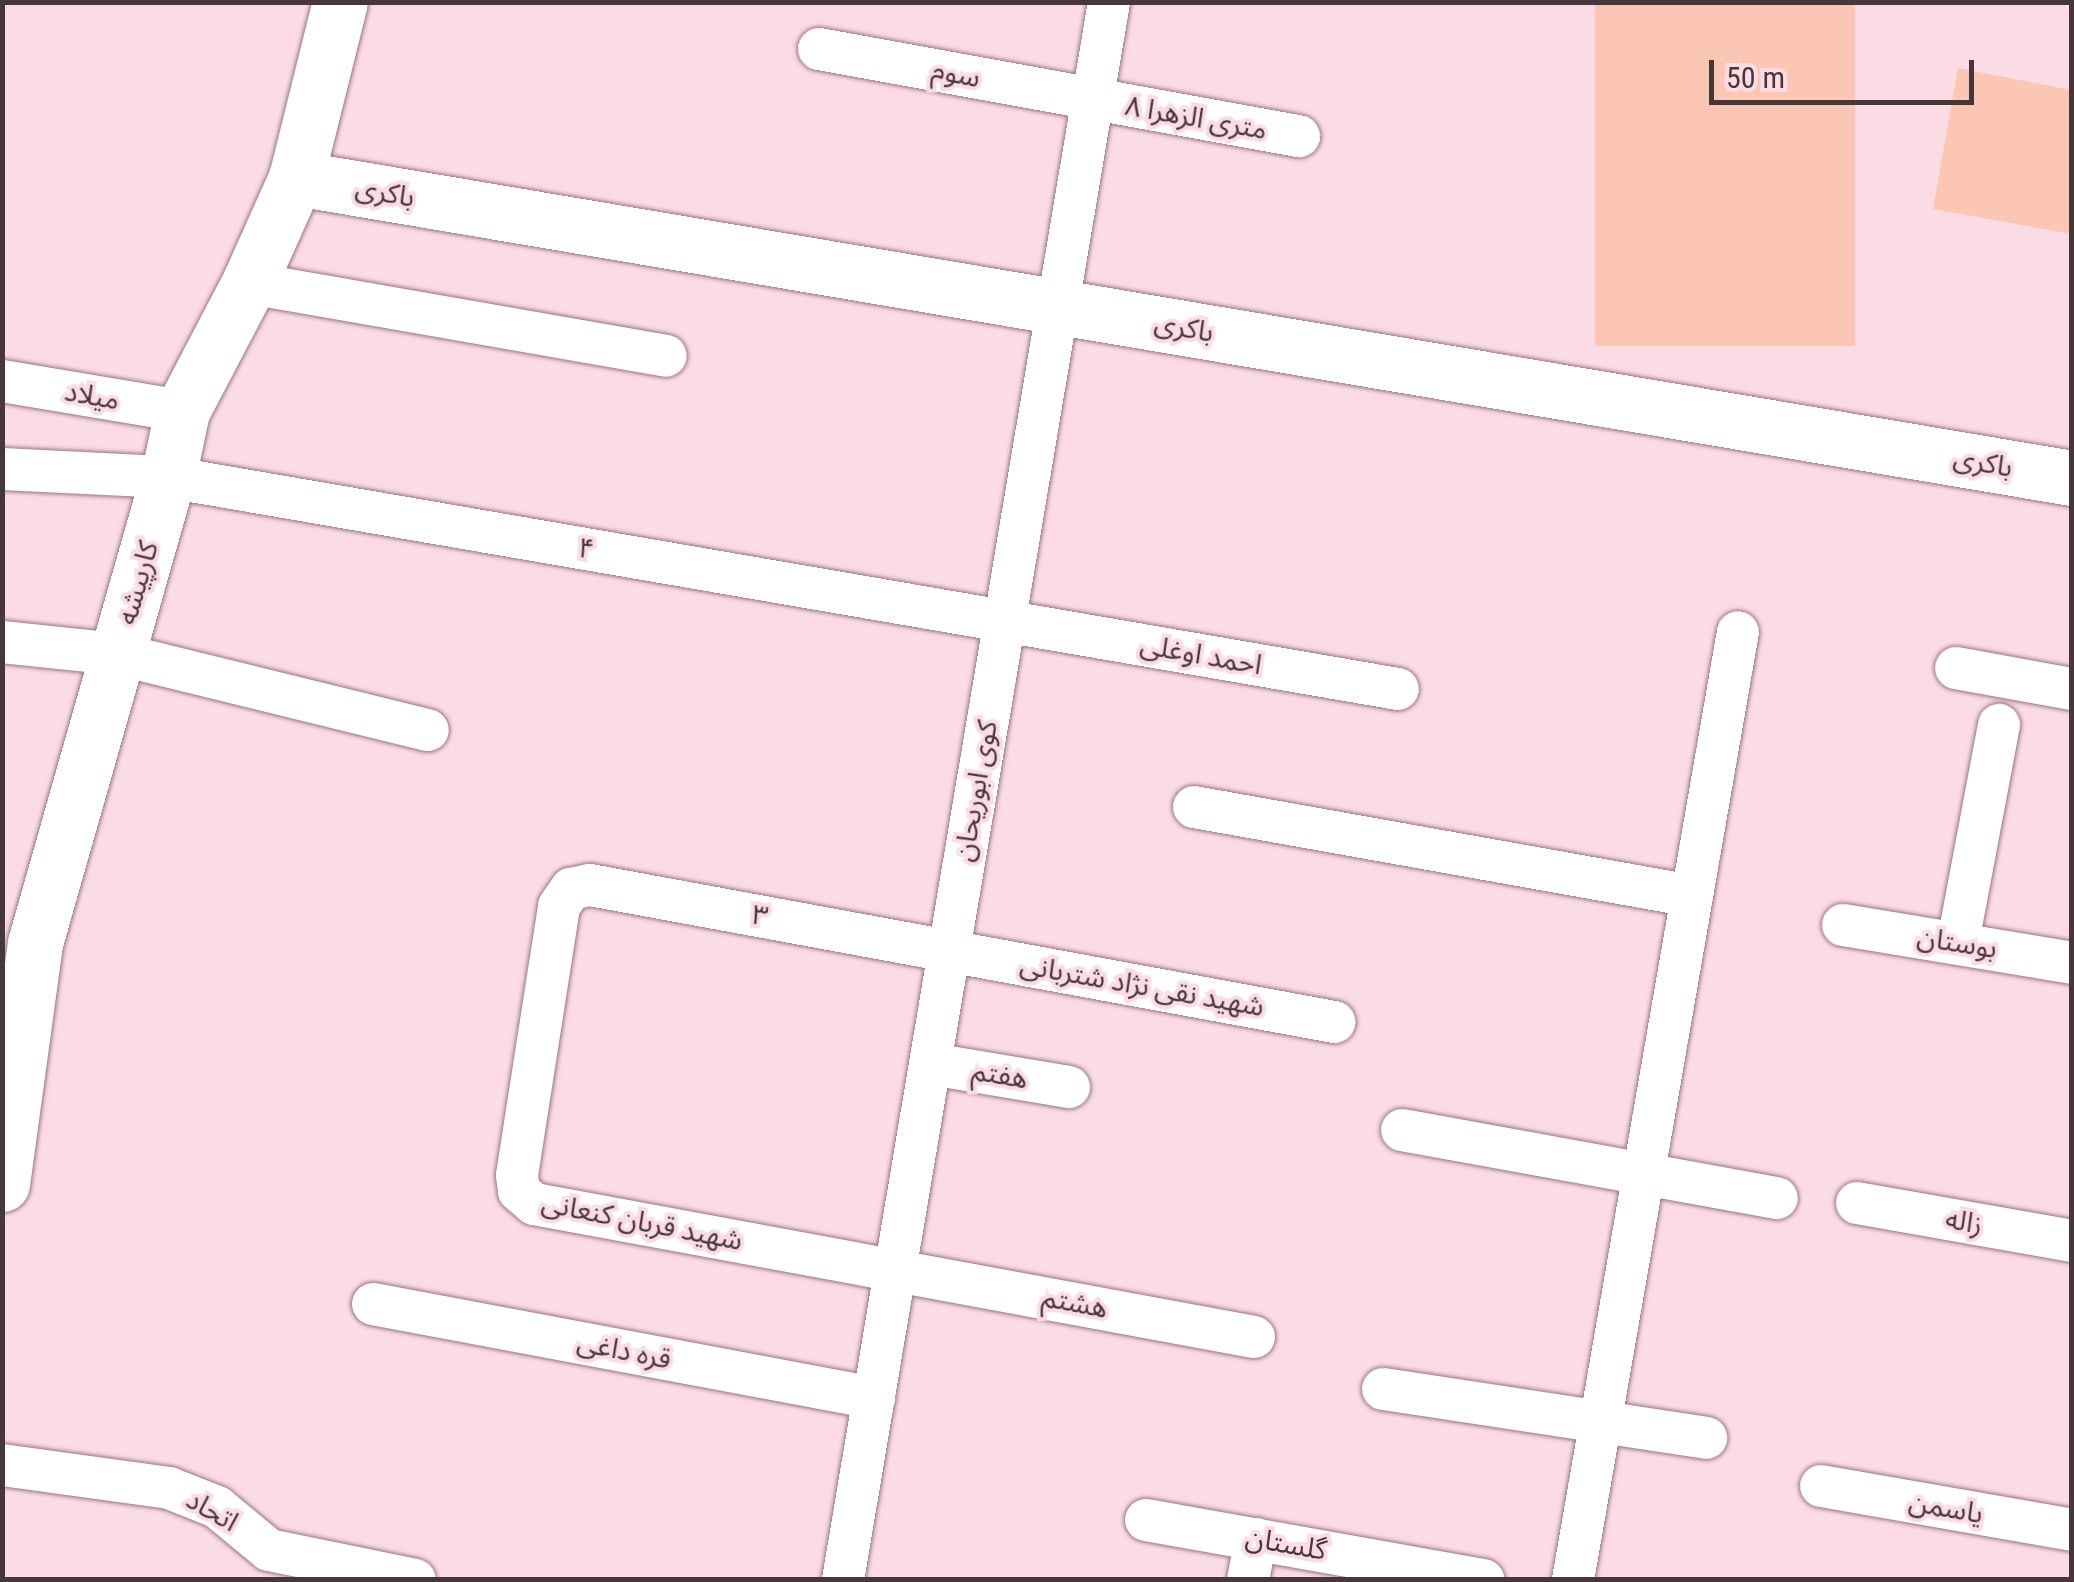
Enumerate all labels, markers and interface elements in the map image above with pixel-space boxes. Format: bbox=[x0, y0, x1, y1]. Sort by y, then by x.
scale bar bbox=[1714, 40, 1979, 102]
street label: سوم bbox=[929, 53, 983, 95]
text: 50 m bbox=[1726, 60, 1785, 95]
street label: ۸ متری الزهرا bbox=[1122, 89, 1270, 147]
street label: باکری bbox=[353, 171, 417, 215]
street label: باکری bbox=[1152, 306, 1216, 350]
street label: میلاد bbox=[62, 375, 122, 417]
street label: باکری bbox=[1951, 441, 2015, 485]
street label: ۴ bbox=[575, 531, 597, 567]
street label: کارپیشه bbox=[110, 537, 166, 629]
street label: احمد اوغلی bbox=[1138, 628, 1264, 682]
street label: کوی ابوریحان bbox=[947, 718, 1005, 864]
street label: ۳ bbox=[749, 898, 771, 934]
street label: بوستان bbox=[1915, 920, 1999, 966]
street label: شهید نقی نژاد شتربانی bbox=[1017, 948, 1267, 1024]
street label: هفتم bbox=[969, 1054, 1031, 1096]
street label: شهید قربان کنعانی bbox=[539, 1186, 745, 1258]
street label: زاله bbox=[1943, 1202, 1985, 1242]
street label: هشتم bbox=[1039, 1280, 1111, 1326]
street label: قره داغی bbox=[574, 1325, 674, 1377]
street label: اتحاد bbox=[180, 1483, 244, 1539]
street label: یاسمن bbox=[1906, 1485, 1986, 1531]
street label: گلستان bbox=[1243, 1520, 1329, 1568]

